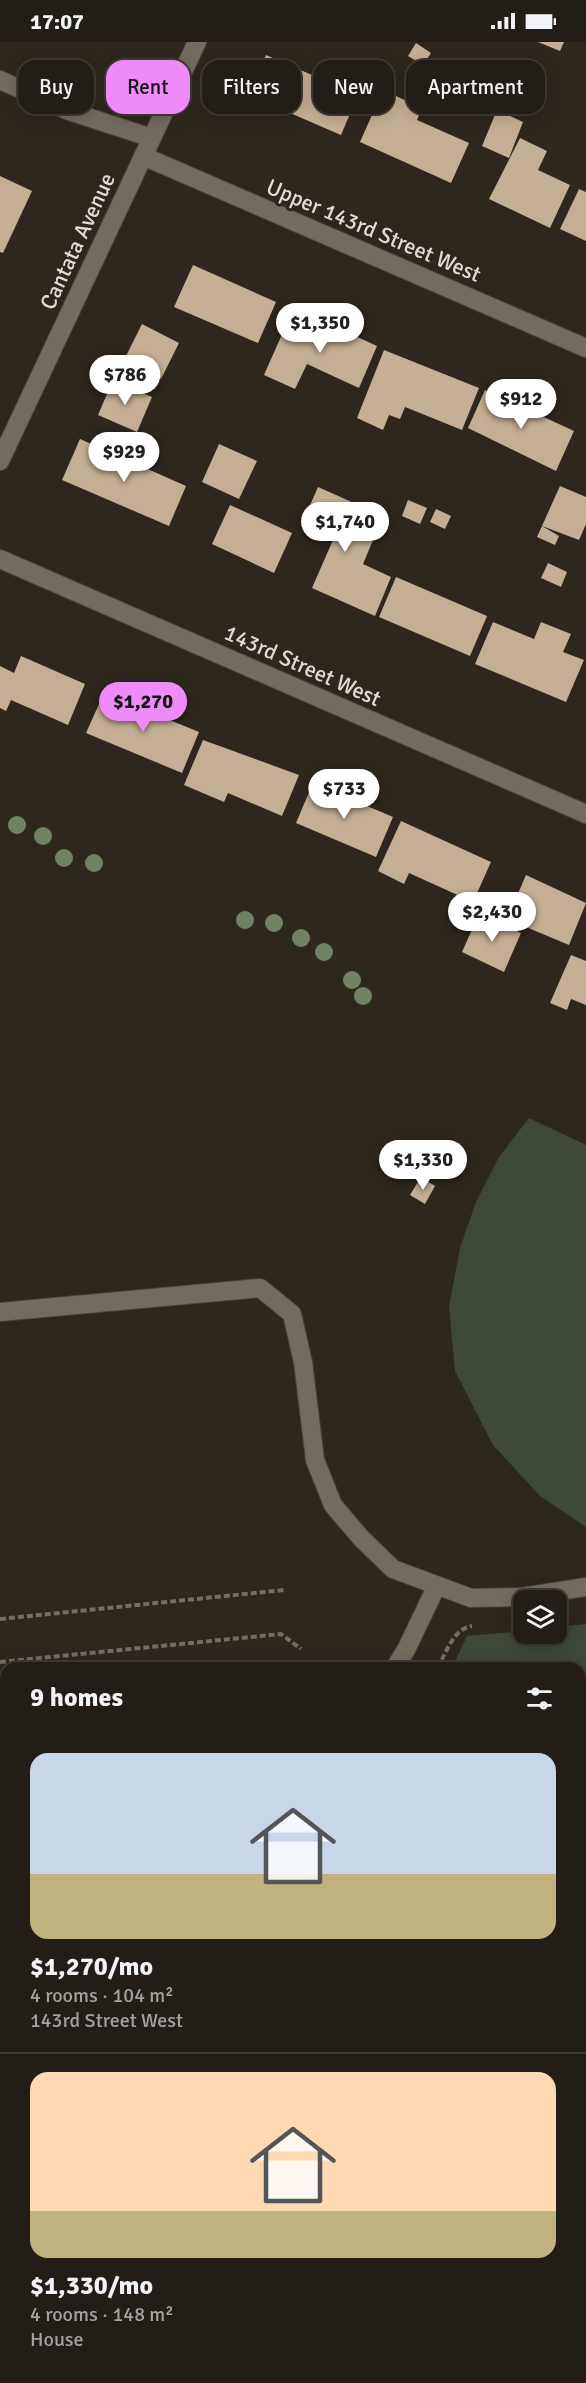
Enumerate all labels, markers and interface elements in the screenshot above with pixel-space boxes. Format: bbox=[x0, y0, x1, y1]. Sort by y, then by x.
text: 17:07 bbox=[30, 8, 84, 35]
chip: Buy bbox=[18, 60, 94, 114]
chip: Rent bbox=[106, 60, 190, 114]
chip: Filters bbox=[202, 60, 301, 114]
chip: New bbox=[313, 60, 394, 114]
chip: Apartment bbox=[406, 60, 545, 114]
street label: Cantata Avenue bbox=[34, 169, 121, 314]
street label: Upper 143rd Street West bbox=[263, 173, 485, 288]
pin: $1,350 bbox=[271, 303, 369, 354]
text: $1,350 bbox=[290, 310, 350, 335]
pin: $786 bbox=[89, 355, 161, 406]
text: $786 bbox=[103, 362, 147, 387]
pin: $912 bbox=[485, 379, 557, 430]
text: $912 bbox=[499, 386, 543, 411]
pin: $929 bbox=[88, 432, 160, 483]
text: $929 bbox=[102, 439, 146, 464]
pin: $1,740 bbox=[296, 502, 394, 553]
text: $1,740 bbox=[315, 509, 375, 534]
street label: 143rd Street West bbox=[220, 619, 385, 712]
pin: $1,270 bbox=[94, 682, 192, 733]
text: $1,270 bbox=[113, 689, 173, 714]
pin: $733 bbox=[308, 769, 380, 820]
text: $733 bbox=[322, 776, 366, 801]
pin: $2,430 bbox=[443, 892, 541, 943]
text: $2,430 bbox=[462, 899, 522, 924]
pin: $1,330 bbox=[374, 1140, 472, 1191]
text: $1,330 bbox=[393, 1147, 453, 1172]
map controls bbox=[513, 1590, 567, 1644]
button: layers bbox=[513, 1590, 567, 1644]
text: 9 homes bbox=[30, 1682, 123, 1714]
icon: filters bbox=[523, 1682, 556, 1715]
icon: home bbox=[239, 1792, 347, 1900]
text: $1,270/mo bbox=[30, 1951, 153, 1983]
text: 4 rooms · 104 m² bbox=[30, 1983, 174, 2008]
text: 143rd Street West bbox=[30, 2008, 183, 2033]
icon: home bbox=[239, 2111, 347, 2219]
text: $1,330/mo bbox=[30, 2270, 153, 2302]
text: 4 rooms · 148 m² bbox=[30, 2302, 174, 2327]
text: House bbox=[30, 2327, 84, 2352]

